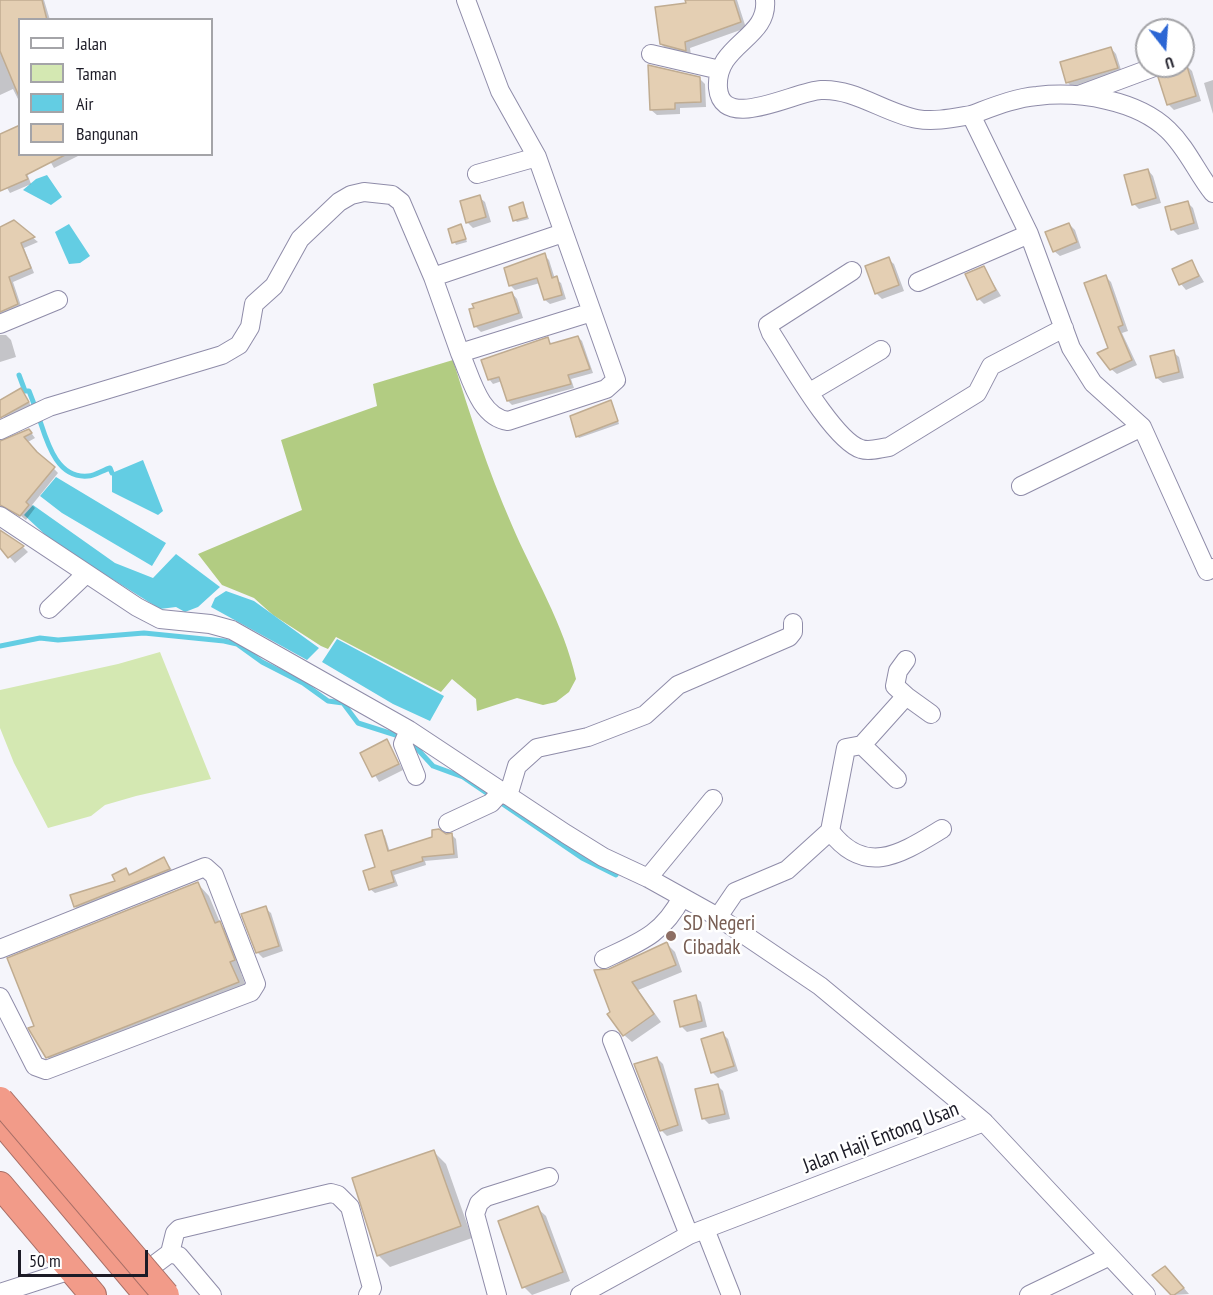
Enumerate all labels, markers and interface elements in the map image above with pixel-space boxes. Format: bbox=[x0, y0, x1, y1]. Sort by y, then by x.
legend bbox=[18, 18, 213, 156]
north arrow bbox=[1135, 18, 1195, 78]
text: Jalan bbox=[76, 32, 107, 55]
text: U bbox=[1163, 53, 1177, 74]
text: Taman bbox=[76, 62, 117, 85]
text: Air bbox=[76, 92, 93, 115]
text: Bangunan bbox=[76, 122, 138, 145]
place label: SD Negeri Cibadak bbox=[683, 911, 755, 961]
marker: SD Negeri Cibadak bbox=[664, 929, 678, 943]
street label: Jalan Haji Entong Usan bbox=[800, 1097, 962, 1179]
scale bar bbox=[21, 1238, 152, 1276]
text: 50 m bbox=[29, 1249, 61, 1272]

